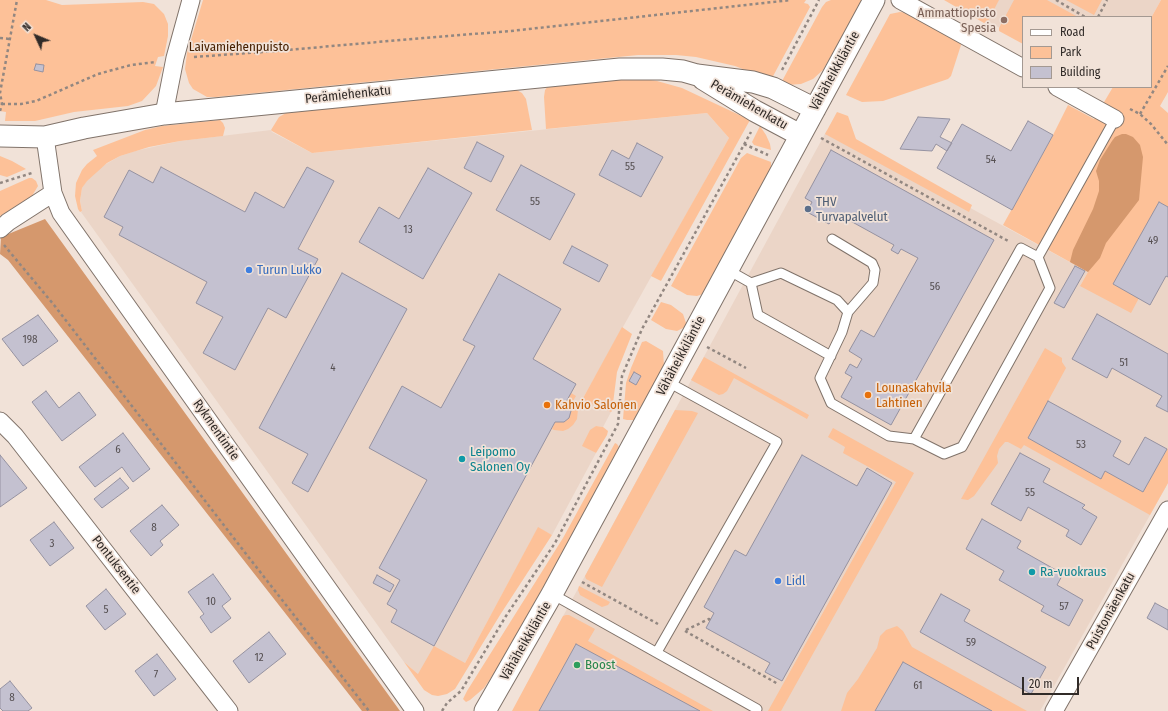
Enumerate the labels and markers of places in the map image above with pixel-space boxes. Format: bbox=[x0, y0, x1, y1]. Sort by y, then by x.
place label: Ammattiopisto Spesia bbox=[918, 5, 996, 36]
marker: Ammattiopisto Spesia bbox=[999, 15, 1009, 25]
place label: THV Turvapalvelut bbox=[816, 194, 888, 225]
marker: THV Turvapalvelut bbox=[803, 204, 813, 214]
place label: Turun Lukko bbox=[257, 262, 322, 278]
marker: Turun Lukko bbox=[244, 265, 254, 275]
place label: Lounaskahvila Lahtinen bbox=[876, 380, 952, 411]
marker: Lounaskahvila Lahtinen bbox=[863, 390, 873, 400]
place label: Kahvio Salonen bbox=[555, 397, 637, 413]
marker: Kahvio Salonen bbox=[542, 400, 552, 410]
place label: Leipomo Salonen Oy bbox=[470, 444, 530, 475]
marker: Leipomo Salonen Oy bbox=[457, 454, 467, 464]
place label: Ra-vuokraus bbox=[1040, 564, 1106, 580]
marker: Ra-vuokraus bbox=[1027, 567, 1037, 577]
place label: Lidl bbox=[786, 573, 805, 589]
marker: Lidl bbox=[773, 576, 783, 586]
place label: Boost bbox=[585, 657, 616, 673]
marker: Boost bbox=[572, 660, 582, 670]

